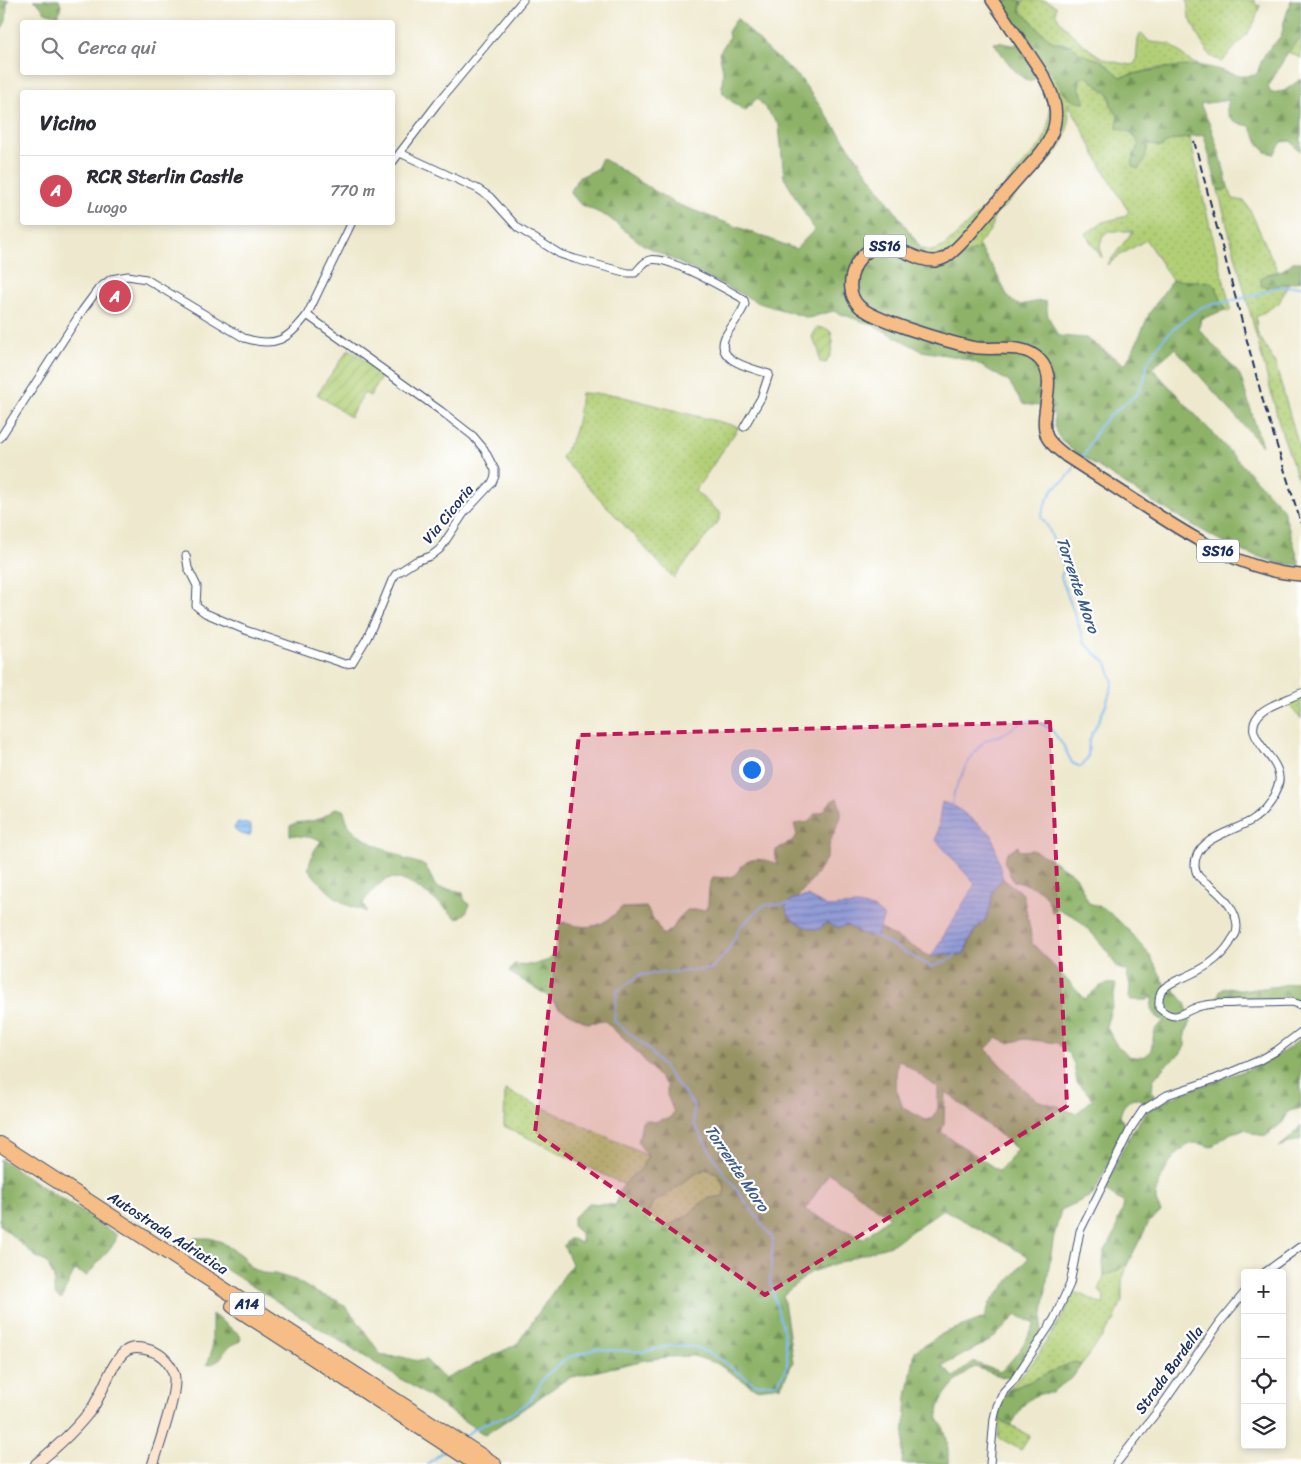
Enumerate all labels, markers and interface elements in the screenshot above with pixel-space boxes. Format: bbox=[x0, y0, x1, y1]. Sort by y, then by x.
search box bbox=[20, 20, 395, 75]
text: Cerca qui bbox=[78, 31, 156, 64]
icon: search bbox=[38, 34, 66, 62]
text: Vicino bbox=[40, 104, 96, 142]
text: RCR Sterlin Castle bbox=[87, 160, 243, 193]
text: A bbox=[51, 176, 61, 205]
text: 770 m bbox=[330, 176, 375, 205]
text: Luogo bbox=[87, 193, 127, 222]
road number: SS16 bbox=[864, 235, 906, 258]
pin: A bbox=[99, 277, 131, 315]
street label: Via Cicoria bbox=[416, 478, 481, 550]
water label: Torrente Moro bbox=[1048, 533, 1108, 638]
road number: SS16 bbox=[1197, 540, 1239, 562]
your location bbox=[739, 757, 765, 783]
water label: Torrente Moro bbox=[697, 1118, 778, 1218]
street label: Autostrada Adriatica bbox=[102, 1184, 234, 1282]
map controls bbox=[1241, 1269, 1286, 1449]
button: + bbox=[1241, 1269, 1286, 1314]
road number: A14 bbox=[230, 1292, 264, 1316]
button: − bbox=[1241, 1314, 1286, 1359]
street label: Strada Bardella bbox=[1128, 1320, 1210, 1420]
button: locate bbox=[1241, 1359, 1286, 1404]
button: layers bbox=[1241, 1404, 1286, 1449]

